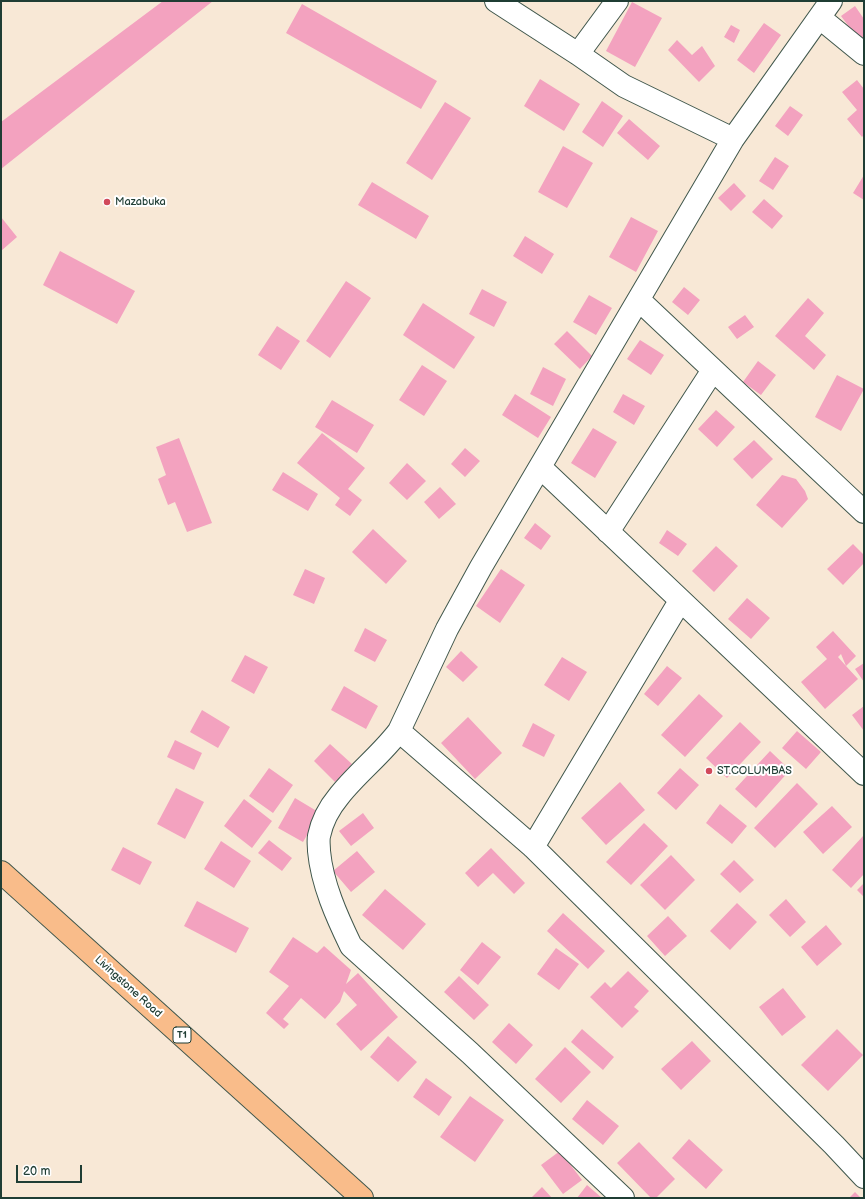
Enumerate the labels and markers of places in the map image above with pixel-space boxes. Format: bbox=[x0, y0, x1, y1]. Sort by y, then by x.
place label: Mazabuka bbox=[115, 195, 166, 209]
marker: Mazabuka bbox=[102, 197, 112, 207]
place label: ST.COLUMBAS bbox=[717, 764, 792, 778]
marker: ST.COLUMBAS bbox=[704, 766, 714, 776]

